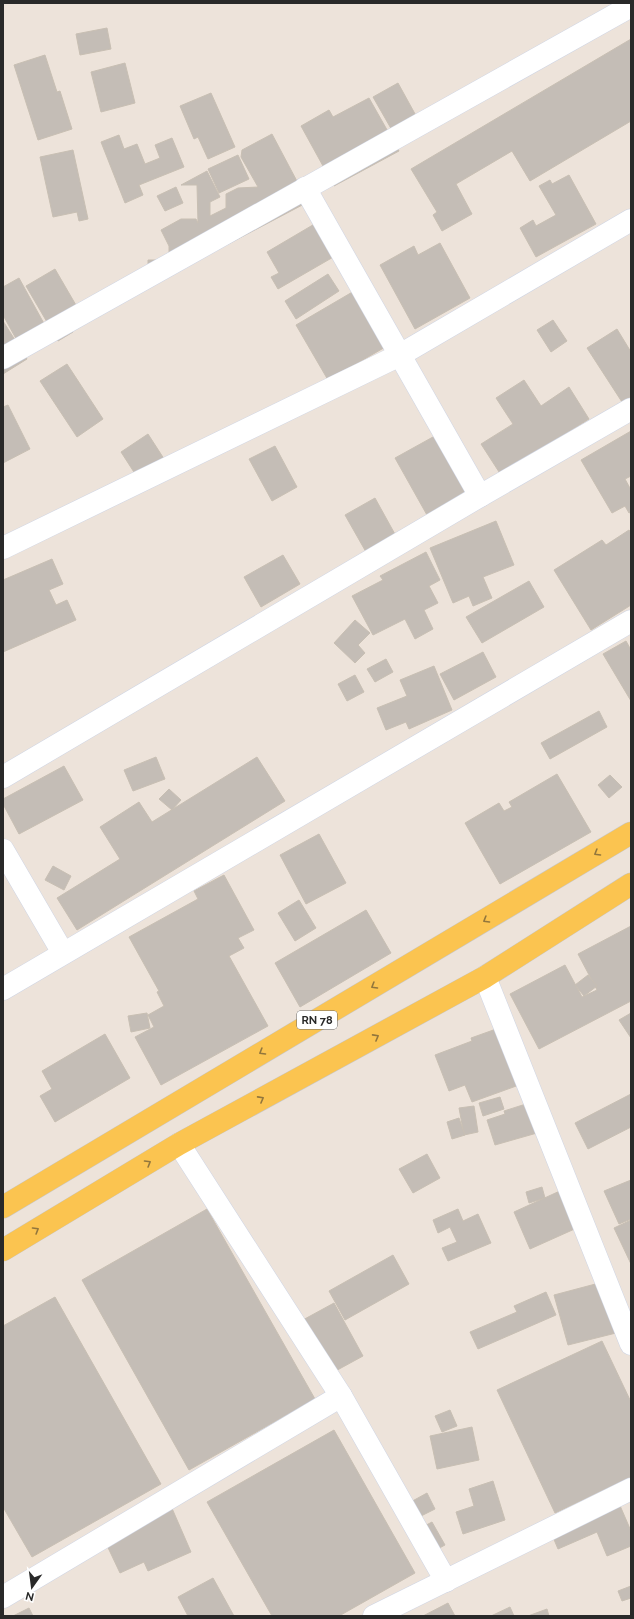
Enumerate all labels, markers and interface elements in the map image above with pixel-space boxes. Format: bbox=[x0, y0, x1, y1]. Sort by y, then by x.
one-way arrow bbox=[594, 849, 601, 856]
one-way arrow bbox=[483, 915, 490, 922]
one-way arrow bbox=[371, 981, 378, 989]
road number: RN 78 bbox=[297, 1011, 337, 1029]
one-way arrow bbox=[371, 1034, 379, 1042]
one-way arrow bbox=[259, 1048, 266, 1055]
one-way arrow bbox=[257, 1097, 265, 1104]
one-way arrow bbox=[144, 1160, 151, 1167]
one-way arrow bbox=[32, 1227, 39, 1234]
north arrow bbox=[12, 1567, 52, 1607]
text: N bbox=[24, 1589, 35, 1604]

